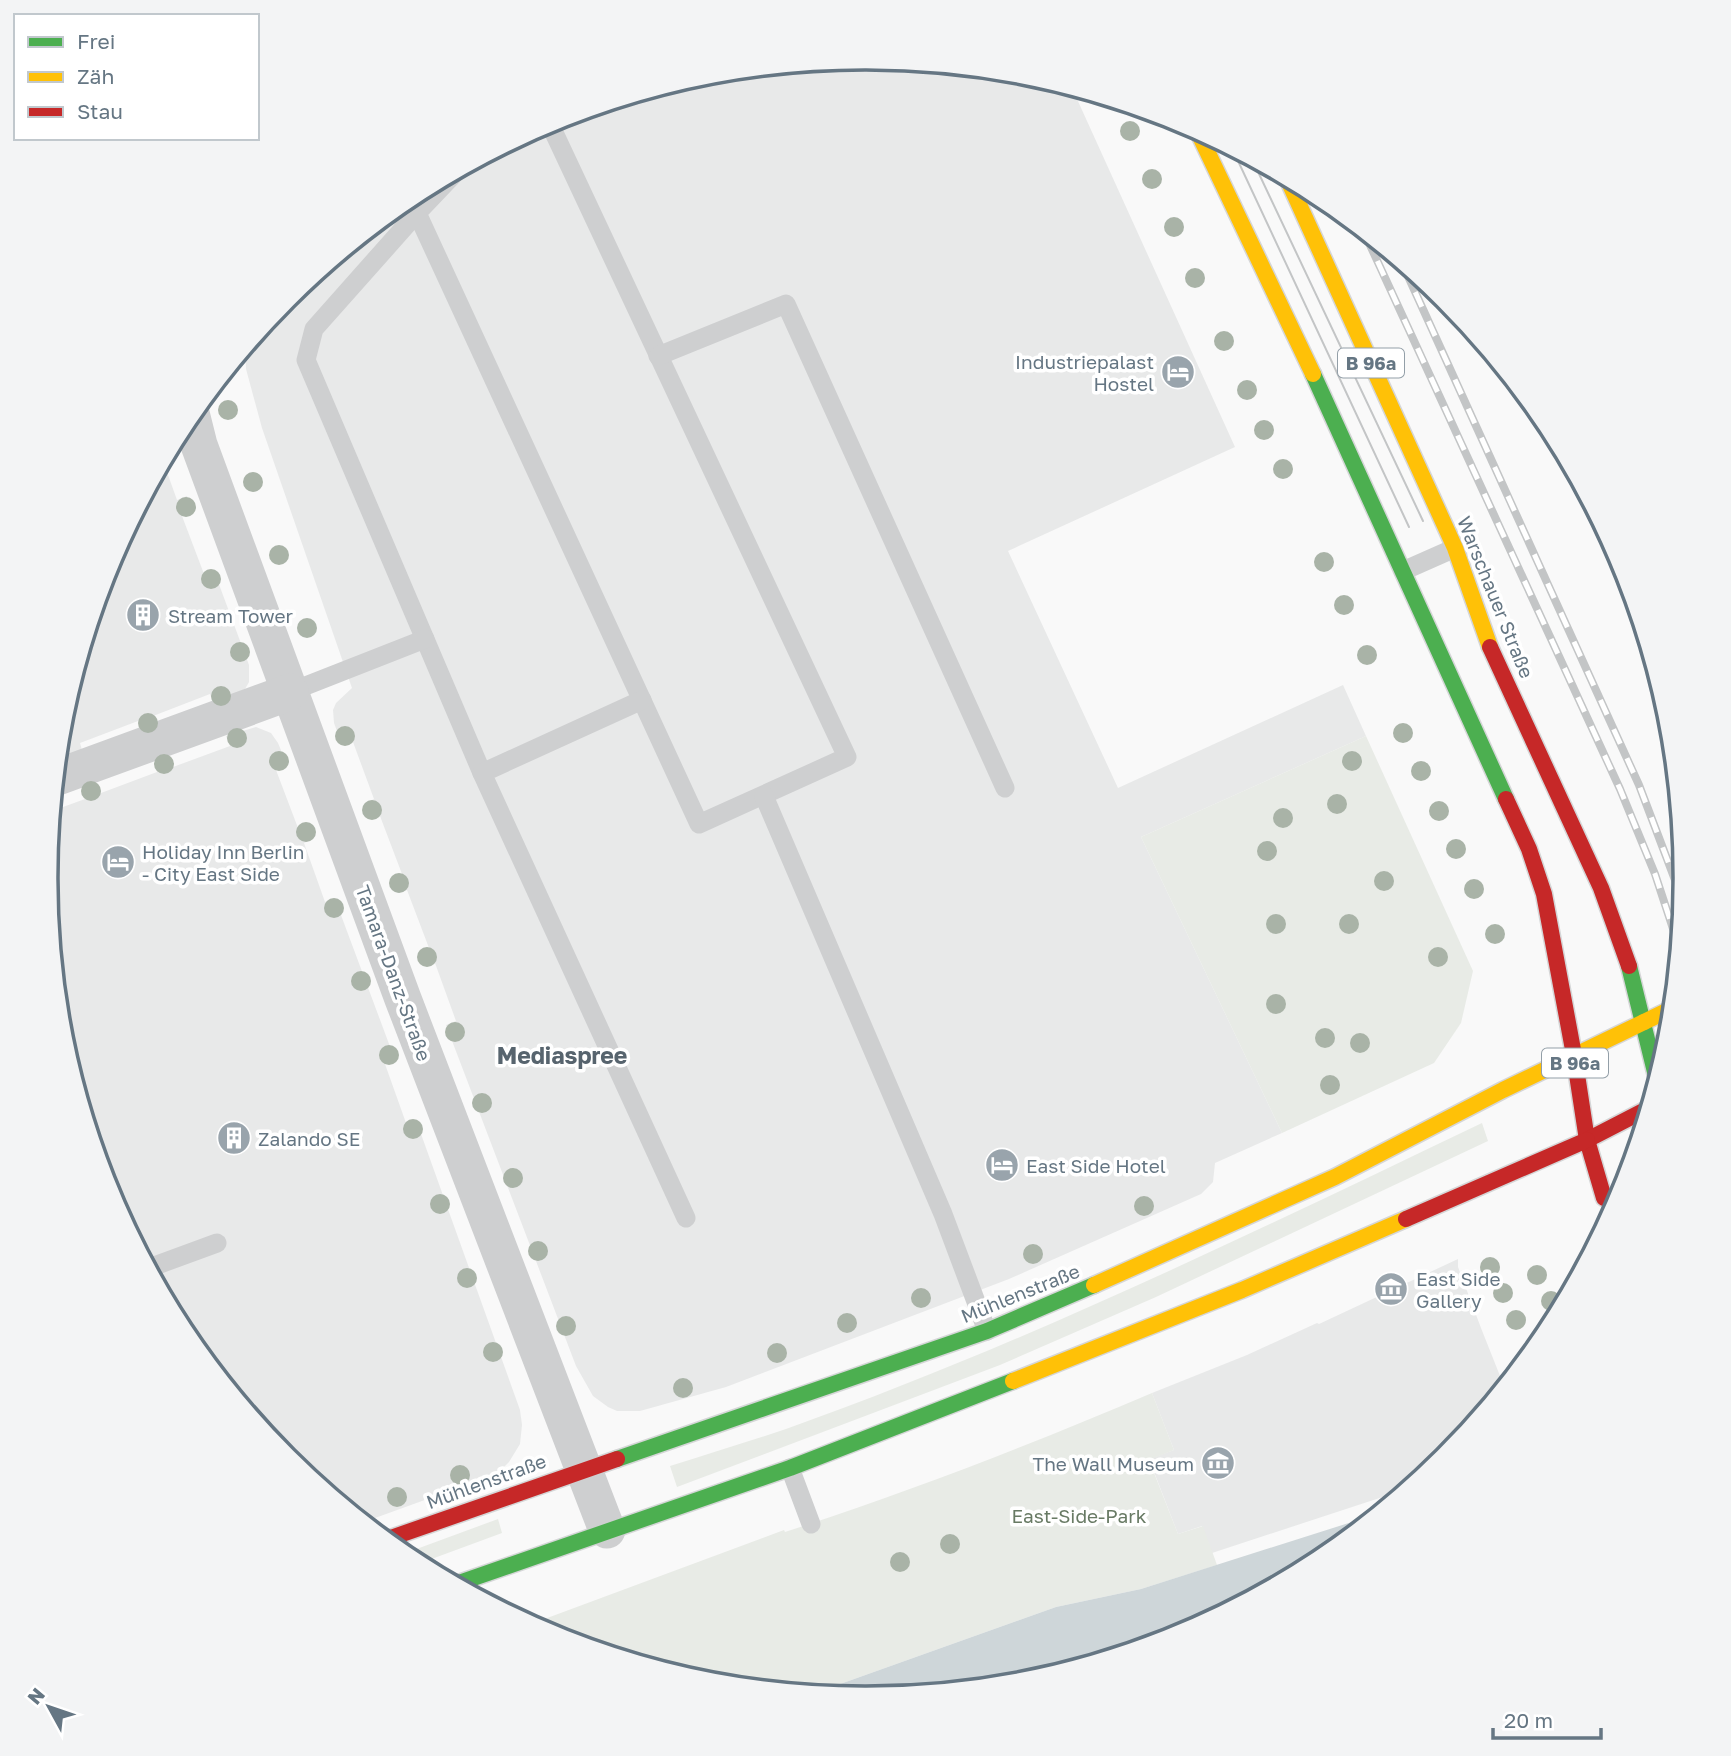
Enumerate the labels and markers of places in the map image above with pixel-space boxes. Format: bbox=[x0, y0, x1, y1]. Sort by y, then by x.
place label: Industriepalast Hostel bbox=[1015, 350, 1154, 395]
hotel icon: Industriepalast Hostel bbox=[1159, 353, 1197, 391]
building icon: Stream Tower bbox=[124, 596, 162, 634]
place label: Stream Tower bbox=[168, 604, 293, 627]
place label: Holiday Inn Berlin - City East Side bbox=[142, 840, 305, 885]
hotel icon: Holiday Inn Berlin - City East Side bbox=[99, 843, 137, 881]
building icon: Zalando SE bbox=[215, 1119, 253, 1157]
place label: Zalando SE bbox=[258, 1127, 360, 1150]
hotel icon: East Side Hotel bbox=[983, 1146, 1021, 1184]
place label: East Side Hotel bbox=[1026, 1154, 1166, 1177]
place label: East Side Gallery bbox=[1416, 1267, 1501, 1312]
museum icon: East Side Gallery bbox=[1372, 1270, 1410, 1308]
museum icon: The Wall Museum bbox=[1199, 1444, 1237, 1482]
place label: The Wall Museum bbox=[1032, 1452, 1194, 1475]

